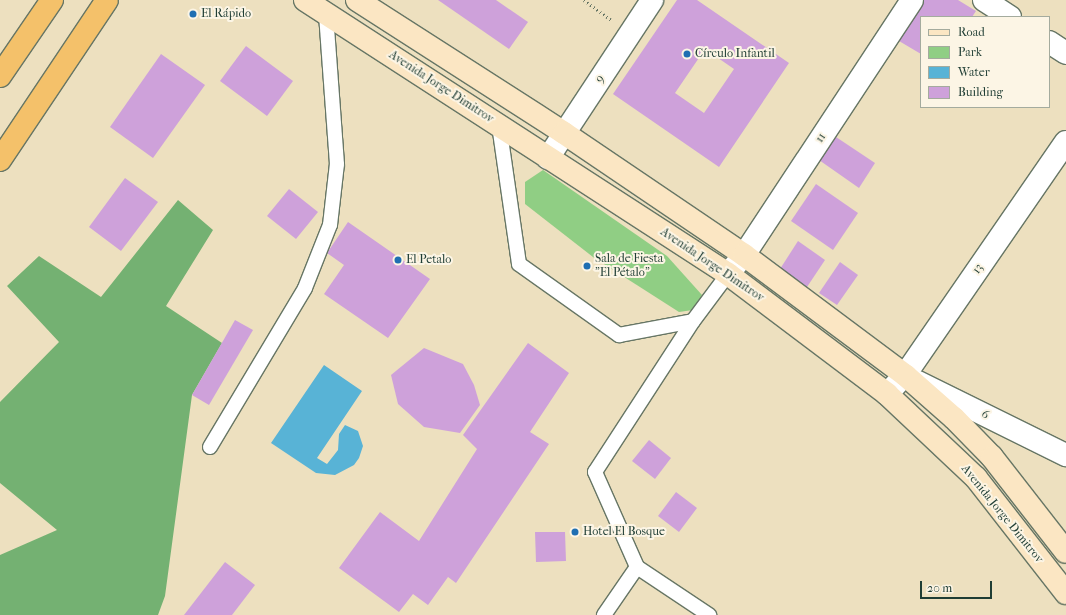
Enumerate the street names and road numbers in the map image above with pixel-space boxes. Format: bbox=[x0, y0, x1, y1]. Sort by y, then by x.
street label: Avenida Jorge Dimitrov bbox=[386, 48, 496, 126]
street label: 9 bbox=[592, 72, 608, 86]
street label: 11 bbox=[813, 130, 829, 146]
street label: Avenida Jorge Dimitrov bbox=[657, 225, 767, 305]
street label: 13 bbox=[969, 261, 987, 277]
street label: 6 bbox=[979, 407, 991, 423]
street label: Avenida Jorge Dimitrov bbox=[958, 462, 1046, 566]

